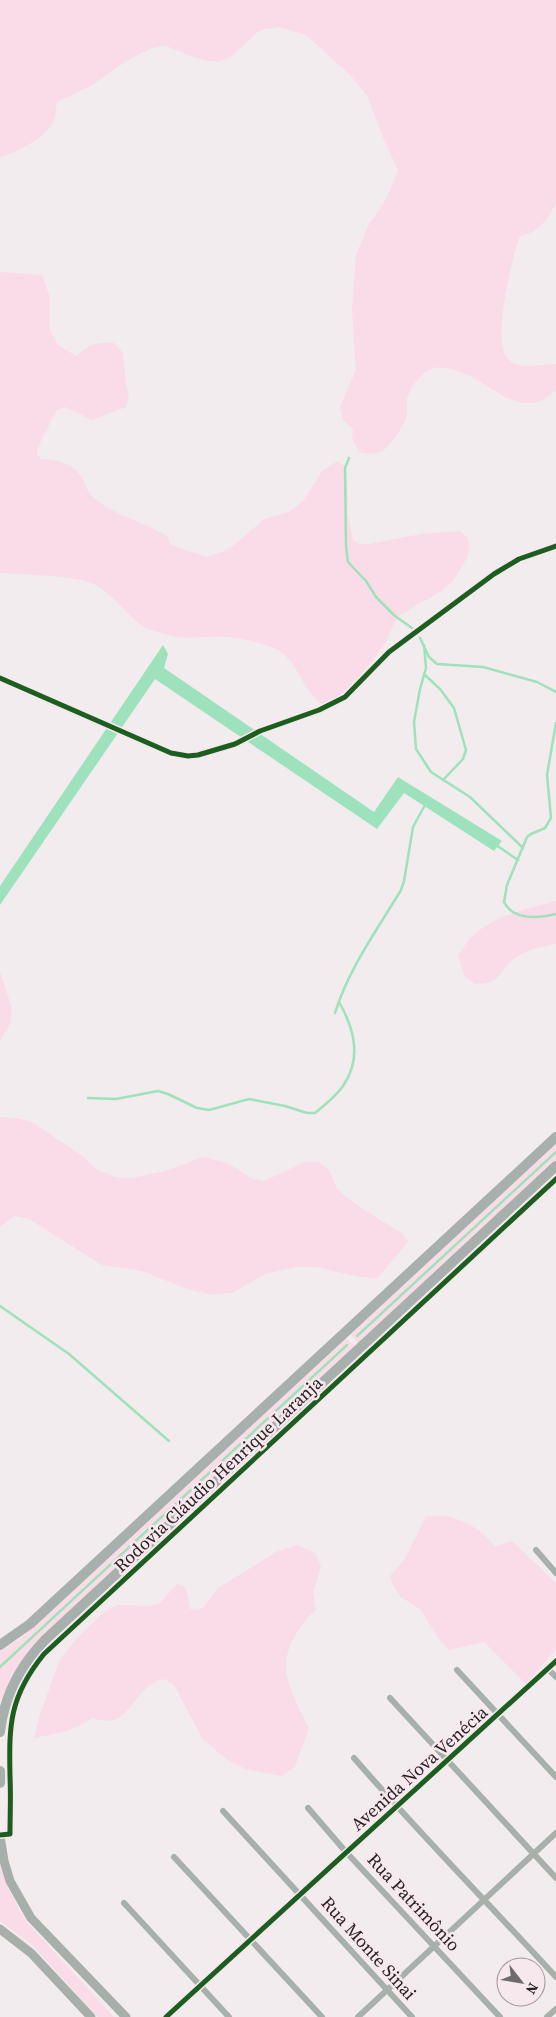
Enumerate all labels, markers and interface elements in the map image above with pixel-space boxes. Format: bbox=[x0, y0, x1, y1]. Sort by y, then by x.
street label: Rodovia Cláudio Henrique Laranja bbox=[108, 1370, 328, 1578]
street label: Avenida Nova Venécia bbox=[345, 1699, 494, 1836]
street label: Rua Patrimônio bbox=[362, 1847, 466, 1957]
street label: Rua Monte Sinai bbox=[316, 1891, 422, 2005]
north arrow bbox=[496, 1957, 546, 2007]
text: N bbox=[521, 1979, 543, 1998]

